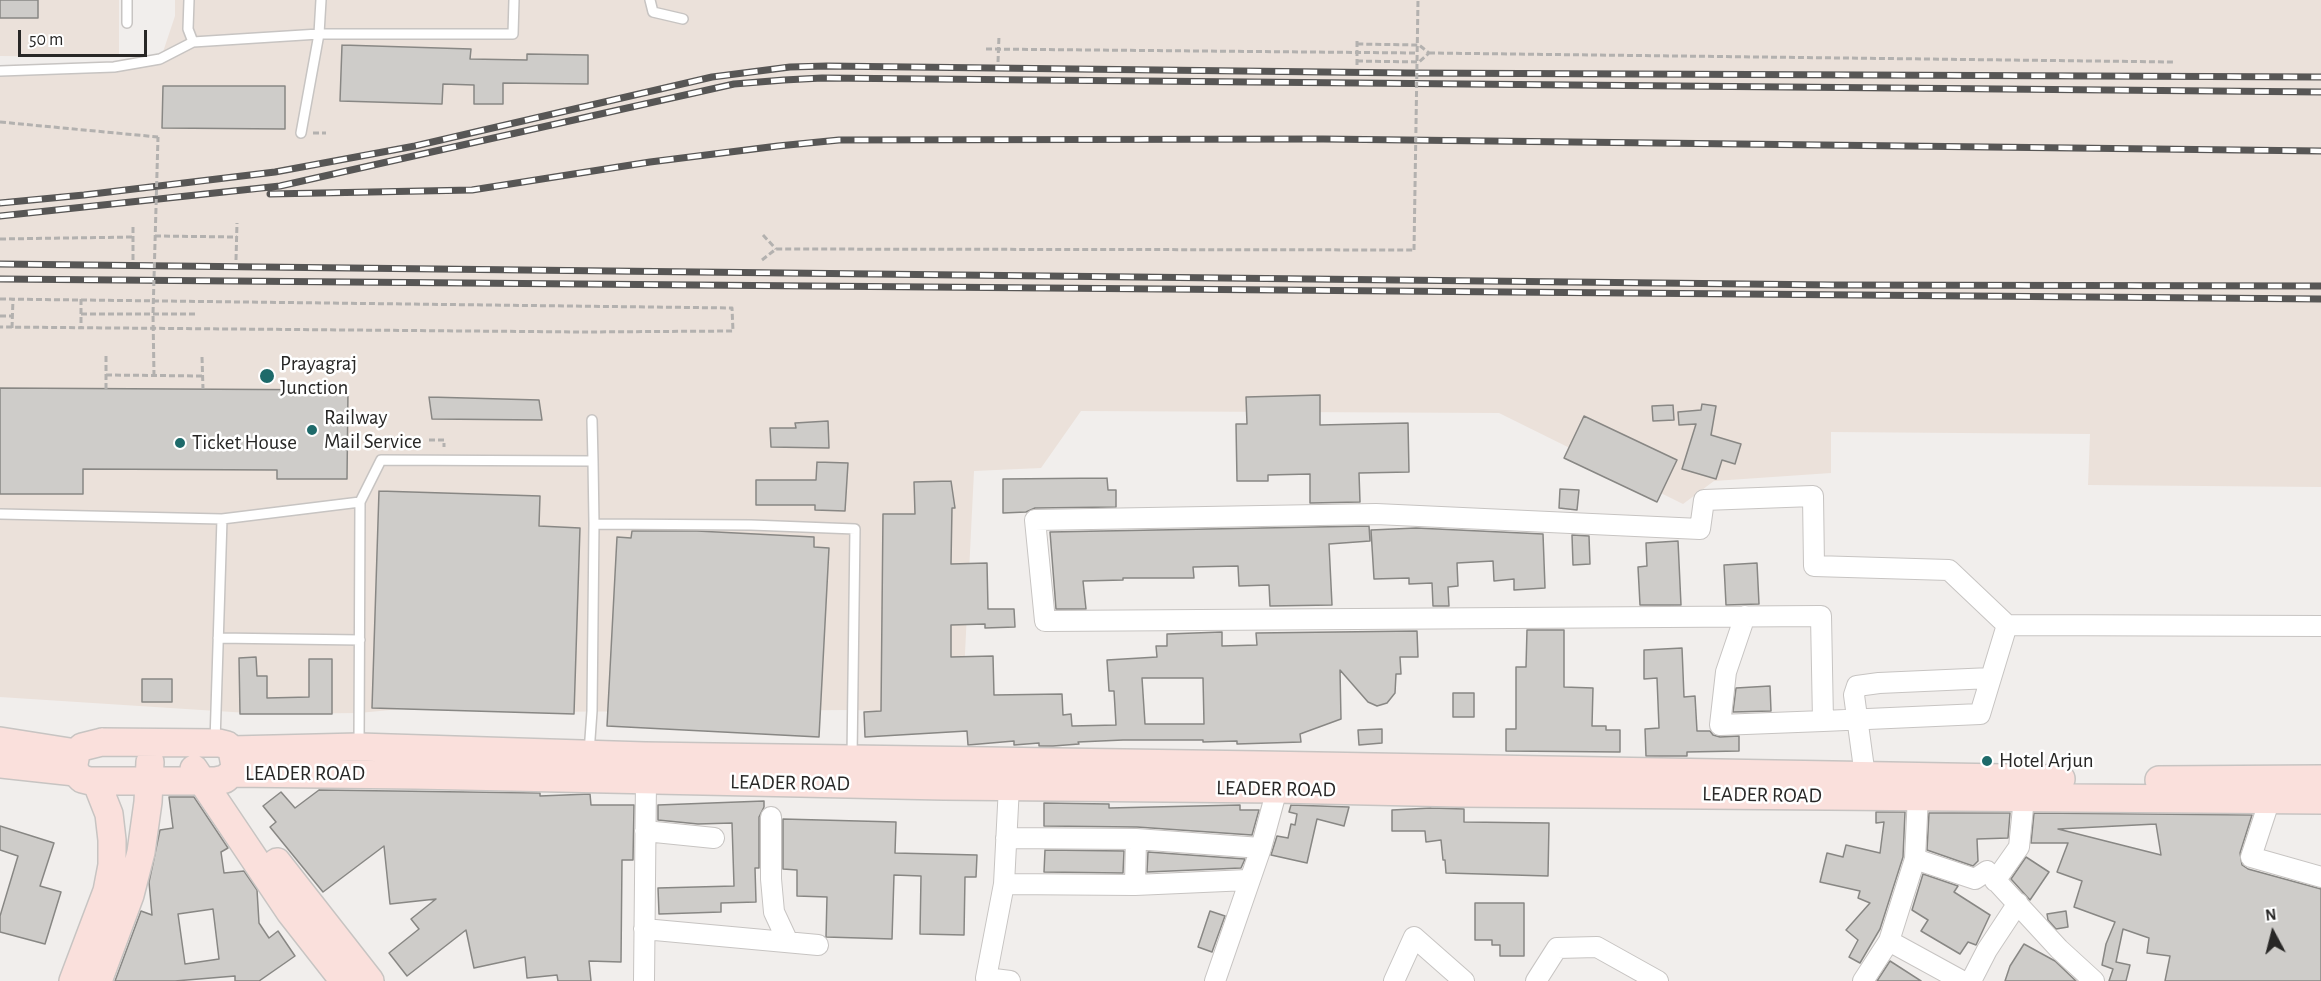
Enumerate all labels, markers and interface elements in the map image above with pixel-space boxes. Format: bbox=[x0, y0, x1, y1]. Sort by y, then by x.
scale bar bbox=[21, 18, 150, 56]
text: 50 m bbox=[29, 31, 63, 49]
place label: Prayagraj Junction bbox=[280, 351, 357, 401]
marker: Prayagraj Junction bbox=[258, 367, 276, 385]
place label: Railway Mail Service bbox=[324, 405, 422, 455]
marker: Railway Mail Service bbox=[305, 423, 319, 437]
place label: Ticket House bbox=[192, 430, 297, 456]
marker: Ticket House bbox=[173, 436, 187, 450]
place label: Hotel Arjun bbox=[1999, 748, 2094, 774]
marker: Hotel Arjun bbox=[1980, 754, 1994, 768]
street label: LEADER ROAD bbox=[245, 761, 365, 787]
street label: LEADER ROAD bbox=[730, 769, 850, 797]
street label: LEADER ROAD bbox=[1216, 775, 1336, 803]
street label: LEADER ROAD bbox=[1702, 781, 1822, 809]
north arrow bbox=[2243, 903, 2303, 963]
text: N bbox=[2264, 907, 2277, 924]

